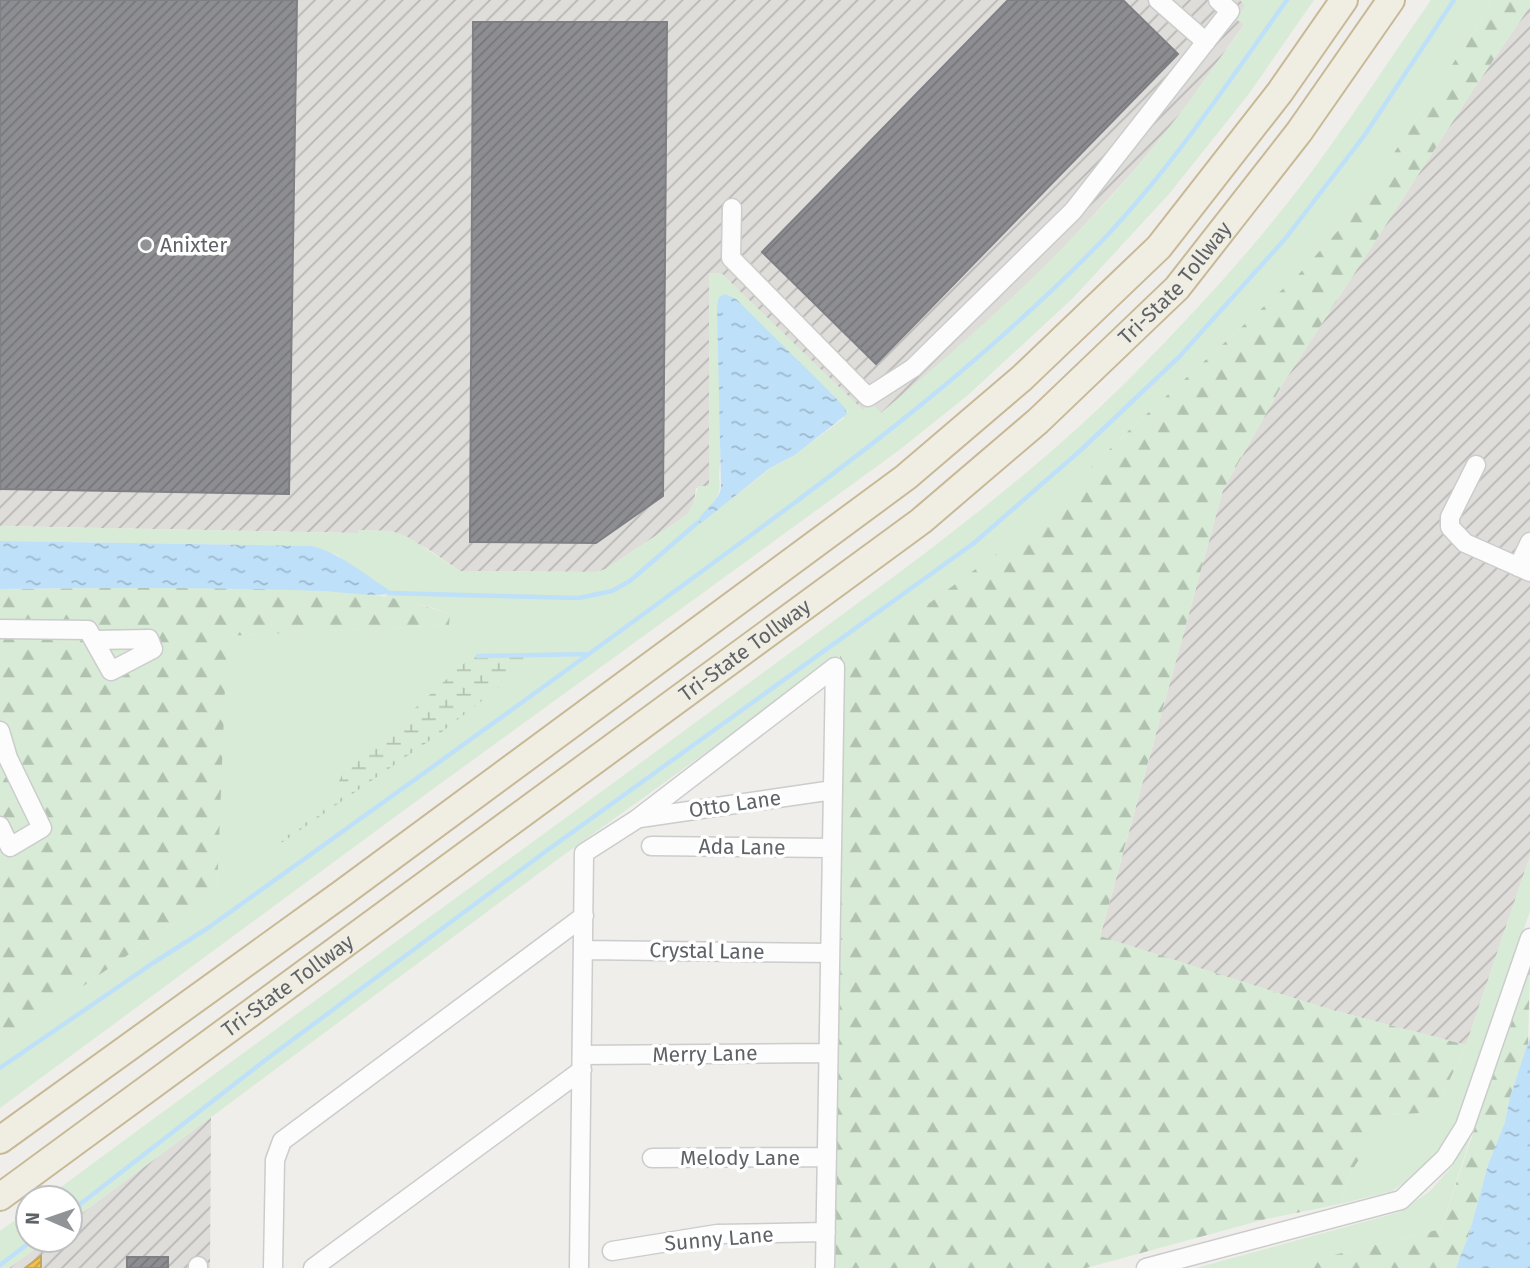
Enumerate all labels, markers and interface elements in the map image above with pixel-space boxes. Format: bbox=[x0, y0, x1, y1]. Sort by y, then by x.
street label: Tri-State Tollway bbox=[1113, 216, 1237, 350]
place label: Anixter bbox=[160, 232, 227, 258]
marker: Anixter bbox=[138, 237, 154, 253]
street label: Tri-State Tollway bbox=[674, 593, 816, 707]
street label: Otto Lane bbox=[687, 785, 783, 823]
street label: Ada Lane bbox=[698, 833, 786, 861]
street label: Tri-State Tollway bbox=[217, 928, 359, 1043]
street label: Crystal Lane bbox=[649, 937, 765, 965]
street label: Merry Lane bbox=[652, 1040, 758, 1068]
street label: Melody Lane bbox=[680, 1145, 800, 1171]
north arrow bbox=[14, 1184, 84, 1254]
text: N bbox=[21, 1212, 44, 1225]
street label: Sunny Lane bbox=[663, 1221, 775, 1257]

